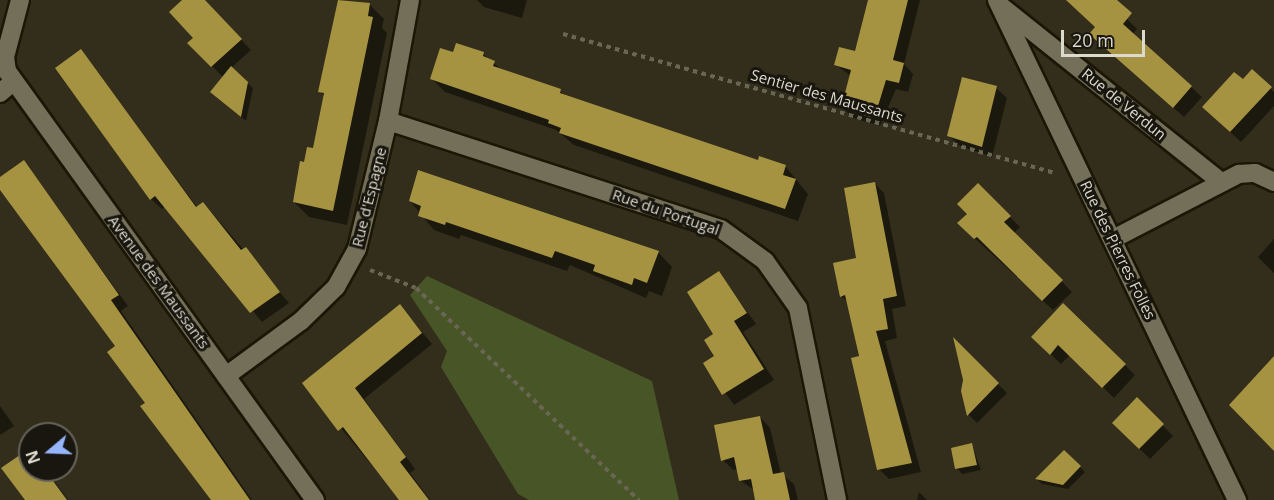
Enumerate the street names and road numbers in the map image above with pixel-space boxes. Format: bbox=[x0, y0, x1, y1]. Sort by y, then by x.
street label: Rue de Verdun bbox=[1078, 64, 1170, 144]
street label: Sentier des Maussants bbox=[749, 66, 905, 126]
street label: Rue d'Espagne bbox=[348, 145, 390, 249]
street label: Rue des Pierres Folles bbox=[1077, 178, 1159, 322]
street label: Rue du Portugal bbox=[610, 185, 722, 239]
street label: Avenue des Maussants bbox=[105, 212, 213, 352]

